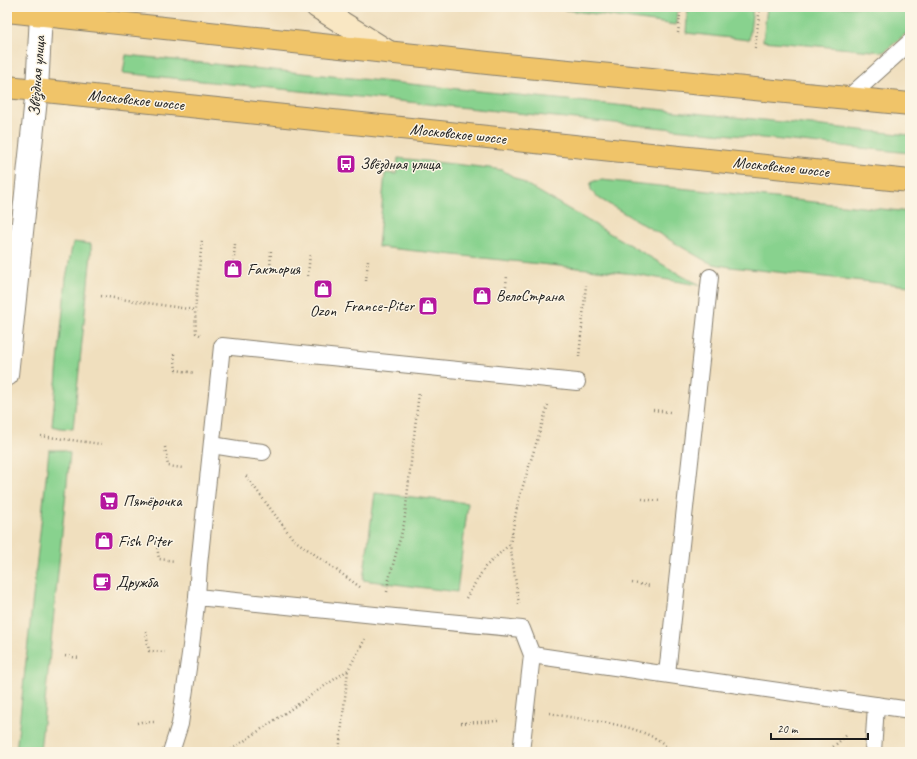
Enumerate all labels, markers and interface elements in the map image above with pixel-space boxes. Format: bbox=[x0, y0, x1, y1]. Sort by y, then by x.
street label: Звёздная улица bbox=[24, 34, 50, 117]
street label: Московское шоссе bbox=[87, 85, 187, 115]
street label: Московское шоссе bbox=[409, 119, 509, 149]
street label: Московское шоссе bbox=[732, 152, 832, 182]
bus stop icon: Звёздная улица bbox=[335, 153, 357, 175]
place label: Звёздная улица bbox=[360, 154, 442, 174]
shop icon: Fактория bbox=[222, 258, 244, 280]
place label: Fактория bbox=[247, 259, 301, 279]
shop icon: Ozon bbox=[312, 278, 334, 300]
shop icon: ВелоСтрана bbox=[471, 285, 493, 307]
place label: ВелоСтрана bbox=[496, 286, 565, 306]
shop icon: France-Piter bbox=[417, 295, 439, 317]
place label: France-Piter bbox=[344, 296, 415, 316]
place label: Ozon bbox=[310, 301, 337, 321]
supermarket icon: Пятёрочка bbox=[98, 490, 120, 512]
place label: Пятёрочка bbox=[123, 491, 183, 511]
shop icon: Fish Piter bbox=[93, 530, 115, 552]
place label: Fish Piter bbox=[118, 531, 174, 551]
cafe icon: Дружба bbox=[91, 571, 113, 593]
place label: Дружба bbox=[116, 572, 159, 592]
scale bar bbox=[771, 715, 868, 741]
text: 20 m bbox=[777, 721, 799, 737]

